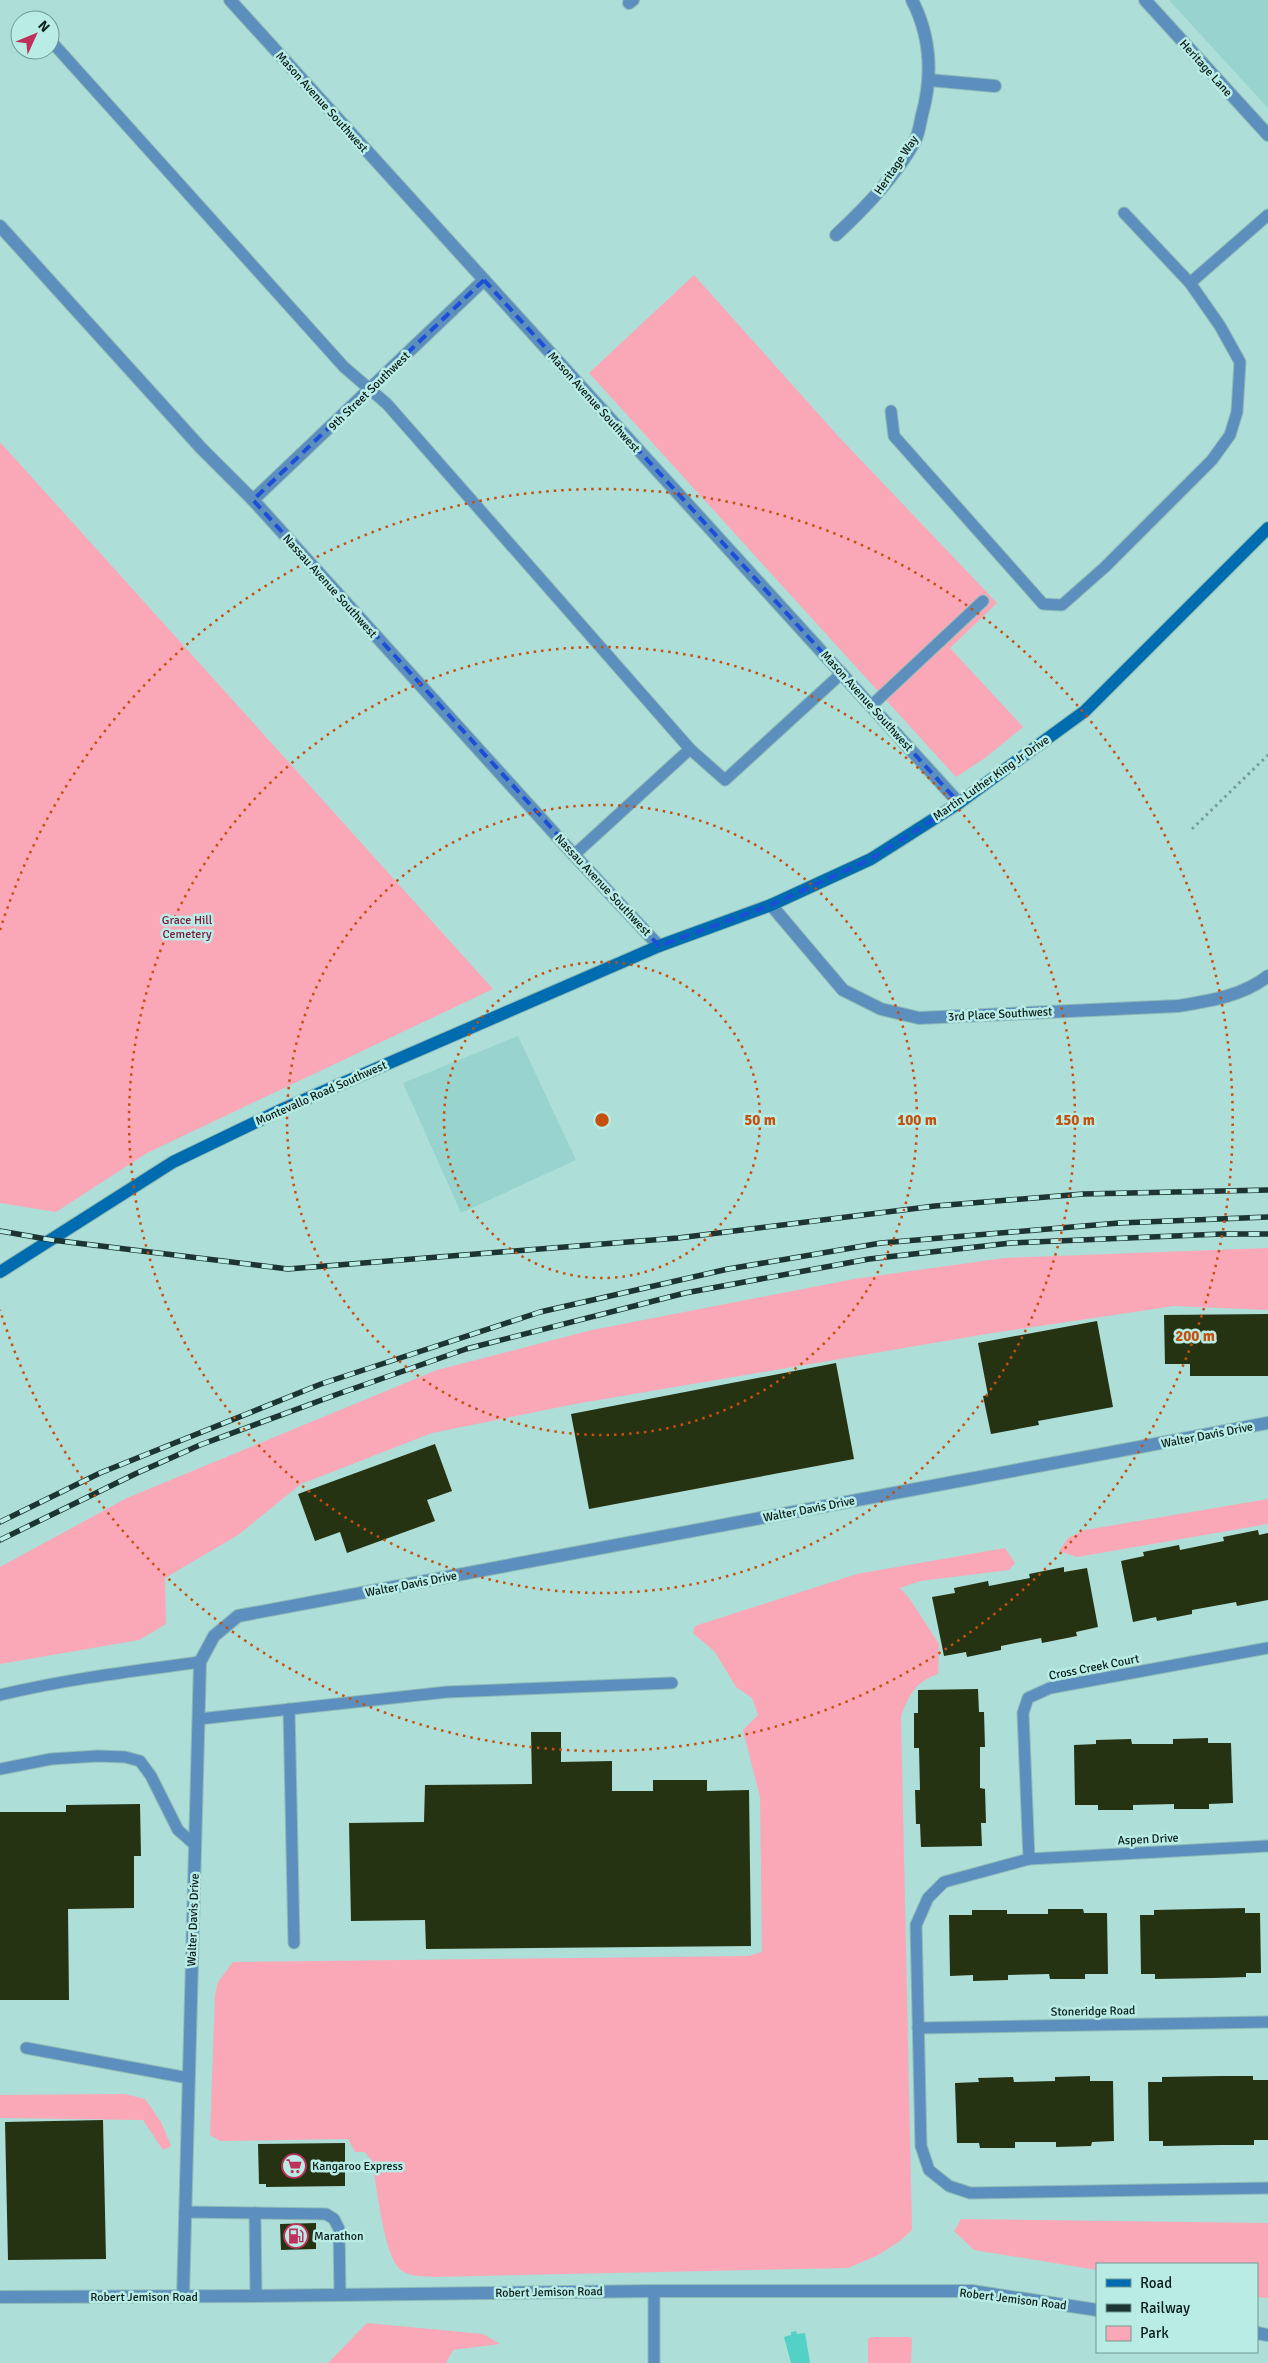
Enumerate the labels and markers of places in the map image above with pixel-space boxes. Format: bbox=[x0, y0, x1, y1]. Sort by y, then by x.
centre of rings bbox=[593, 1111, 611, 1129]
supermarket icon: Kangaroo Express bbox=[281, 2153, 307, 2179]
place label: Kangaroo Express bbox=[312, 2159, 403, 2174]
fuel station icon: Marathon bbox=[283, 2223, 309, 2249]
place label: Marathon bbox=[314, 2229, 364, 2244]

